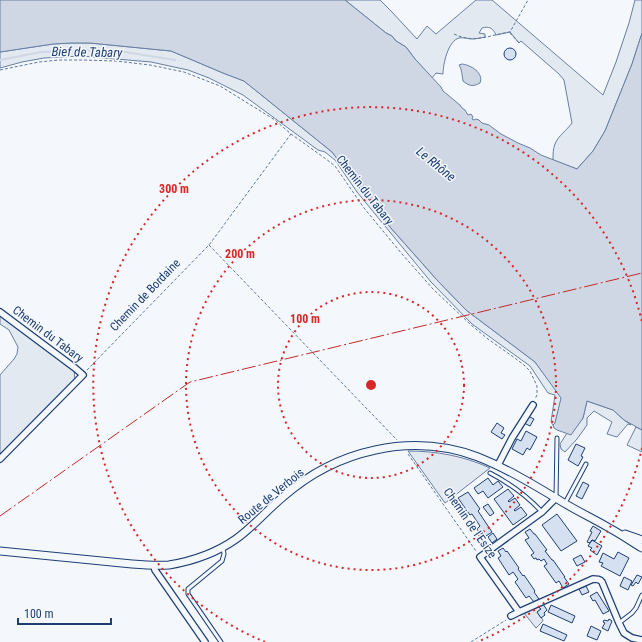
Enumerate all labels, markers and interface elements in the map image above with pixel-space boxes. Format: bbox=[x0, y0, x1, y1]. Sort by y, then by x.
water label: Bief de Tabary bbox=[51, 44, 123, 60]
water label: Le Rhône bbox=[413, 144, 459, 184]
street label: Chemin du Tabary bbox=[333, 152, 397, 228]
text: 300 m bbox=[159, 182, 189, 196]
text: 200 m bbox=[225, 247, 255, 261]
street label: Chemin de Bordaine bbox=[107, 256, 183, 334]
street label: Chemin du Tabary bbox=[10, 303, 86, 365]
text: 100 m bbox=[290, 312, 320, 326]
centre of rings bbox=[364, 378, 378, 392]
street label: Route de Verbois bbox=[235, 465, 307, 527]
street label: Chemin de l'Esize bbox=[441, 485, 500, 561]
scale bar bbox=[18, 600, 111, 626]
text: 100 m bbox=[24, 607, 54, 621]

